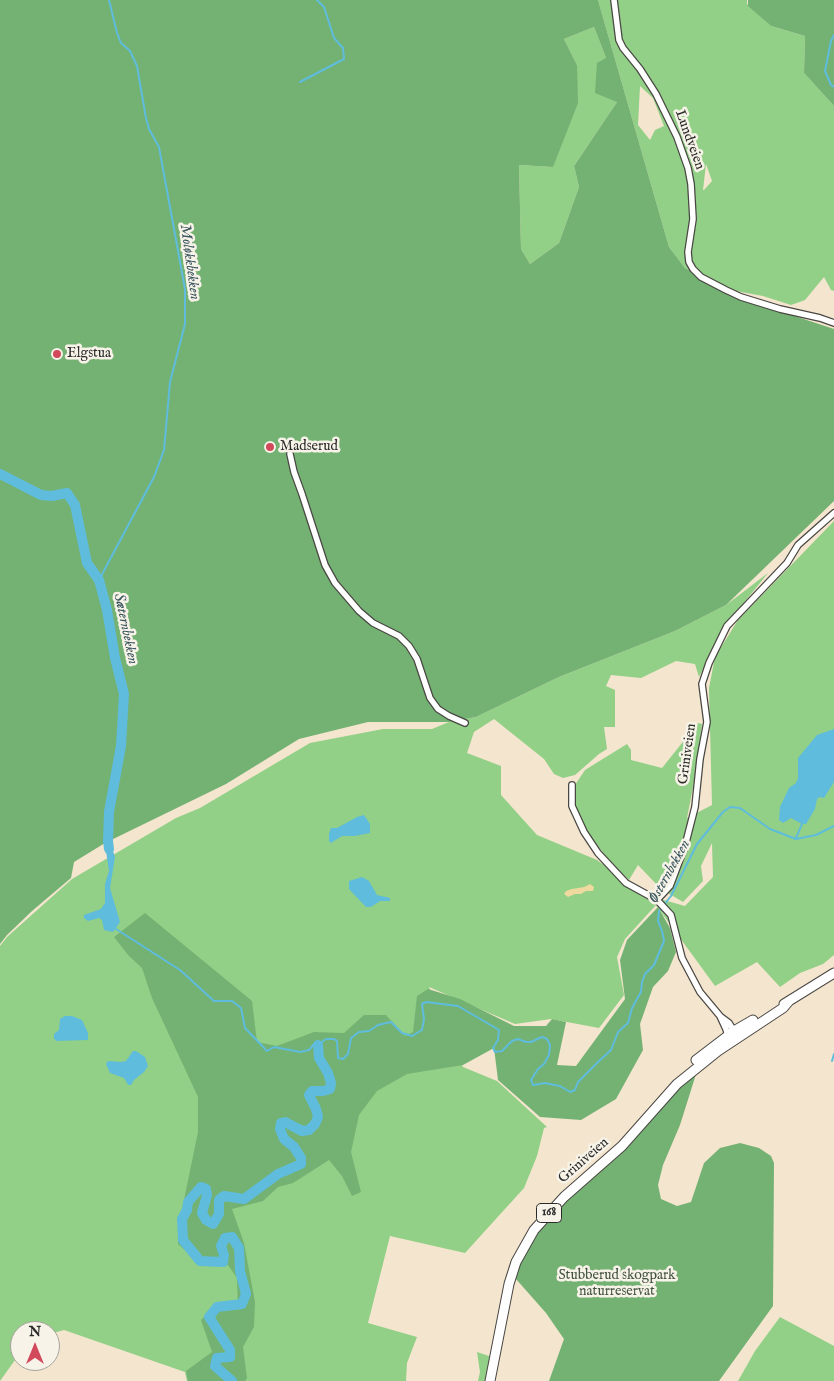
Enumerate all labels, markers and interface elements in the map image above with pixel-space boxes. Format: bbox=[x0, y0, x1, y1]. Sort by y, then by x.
street label: Lundveien bbox=[670, 108, 708, 172]
water label: Moløkkbekken bbox=[175, 223, 203, 301]
place label: Elgstua bbox=[67, 346, 111, 362]
marker: Elgstua bbox=[51, 348, 63, 360]
place label: Madserud bbox=[280, 439, 338, 455]
marker: Madserud bbox=[264, 441, 276, 453]
water label: Sæternbekken bbox=[109, 592, 141, 666]
street label: Griniveien bbox=[675, 722, 701, 786]
water label: Østernbekken bbox=[645, 837, 695, 907]
street label: Griniveien bbox=[555, 1135, 613, 1187]
road number: 168 bbox=[536, 1204, 562, 1222]
park label: Stubberud skogpark naturreservat bbox=[558, 1268, 676, 1300]
north arrow bbox=[10, 1321, 60, 1371]
text: N bbox=[29, 1323, 41, 1341]

